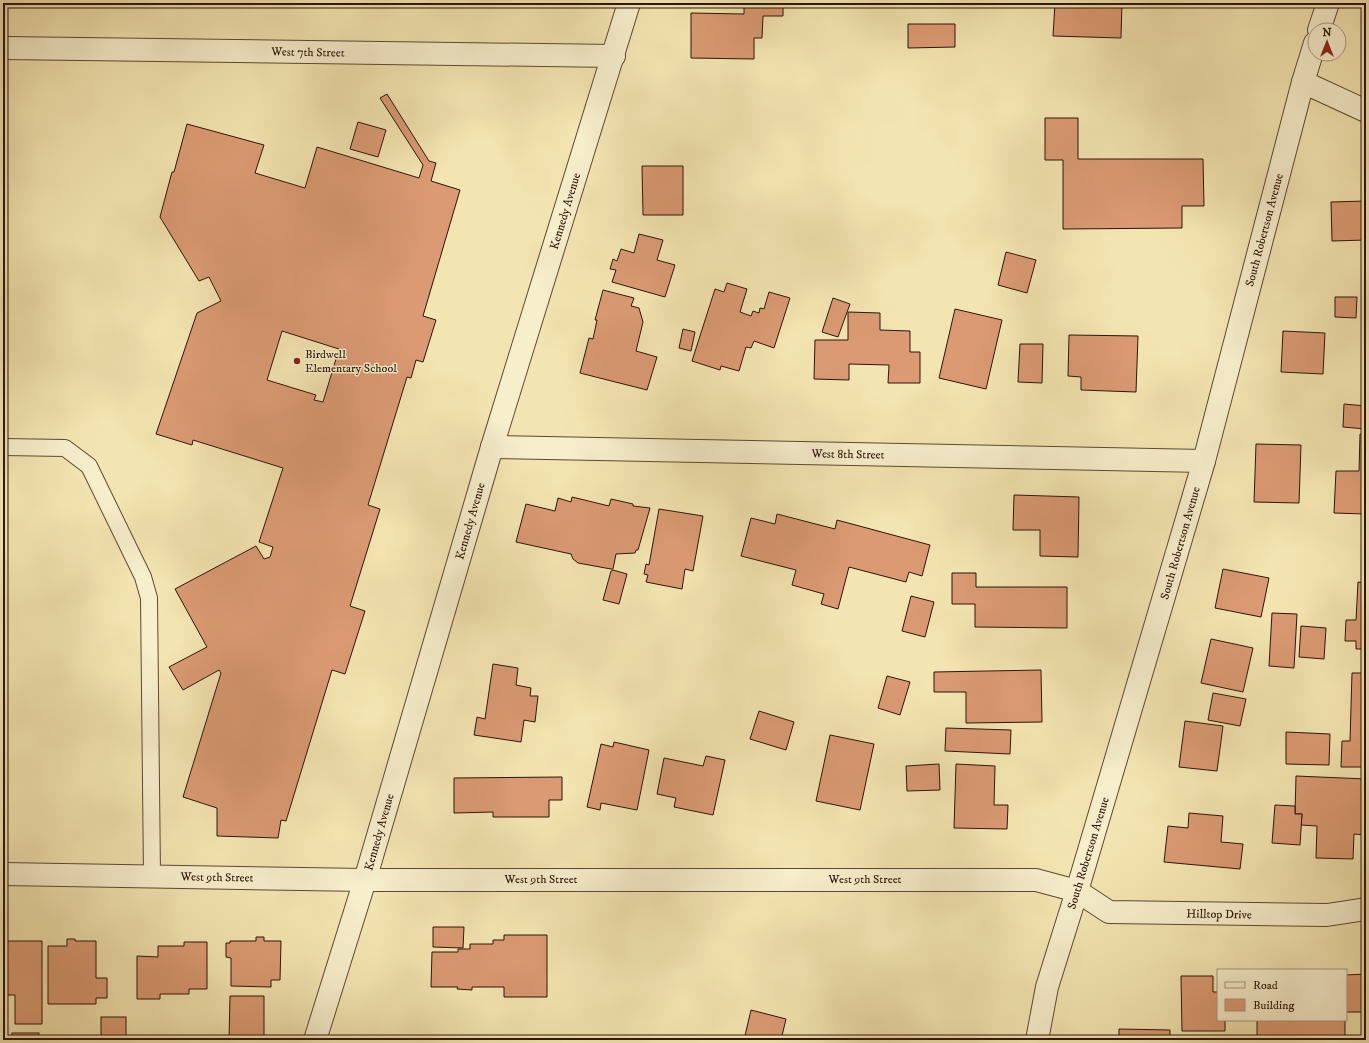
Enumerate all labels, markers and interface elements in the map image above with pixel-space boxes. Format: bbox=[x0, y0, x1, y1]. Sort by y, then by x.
north arrow bbox=[1307, 22, 1347, 62]
text: N bbox=[1322, 26, 1332, 40]
street label: West 7th Street bbox=[270, 44, 345, 61]
street label: Kennedy Avenue bbox=[547, 171, 584, 251]
street label: South Robertson Avenue bbox=[1242, 172, 1287, 288]
place label: Birdwell Elementary School bbox=[305, 347, 397, 376]
marker: Birdwell Elementary School bbox=[292, 356, 302, 366]
street label: West 8th Street bbox=[810, 446, 885, 463]
street label: Kennedy Avenue bbox=[452, 481, 489, 561]
street label: South Robertson Avenue bbox=[1157, 485, 1204, 601]
street label: Kennedy Avenue bbox=[361, 792, 398, 872]
street label: South Robertson Avenue bbox=[1064, 795, 1113, 911]
street label: West 9th Street bbox=[179, 869, 254, 886]
street label: West 9th Street bbox=[504, 872, 578, 887]
street label: West 9th Street bbox=[828, 872, 902, 887]
street label: Hilltop Drive bbox=[1186, 906, 1252, 923]
legend bbox=[1217, 969, 1347, 1021]
text: Road bbox=[1253, 978, 1278, 993]
text: Building bbox=[1253, 998, 1294, 1013]

